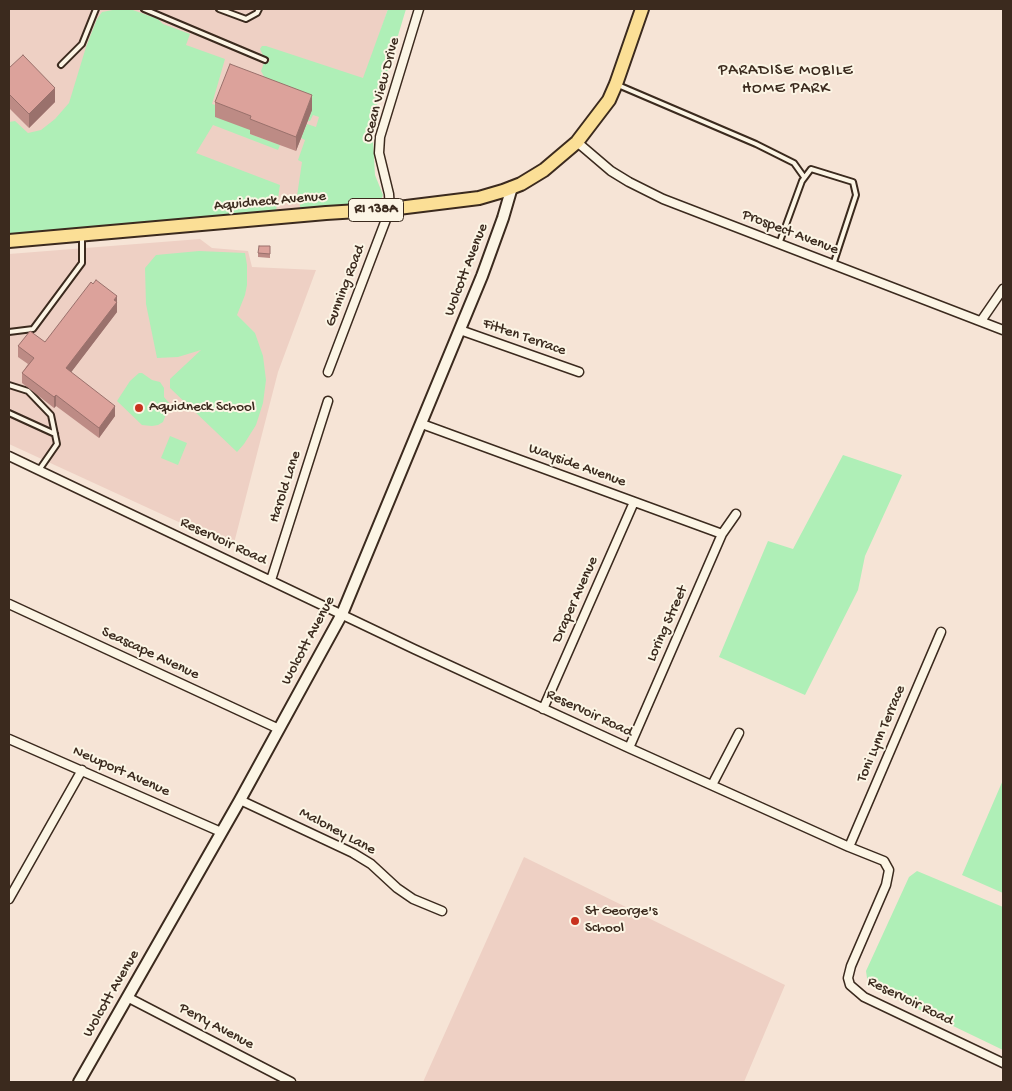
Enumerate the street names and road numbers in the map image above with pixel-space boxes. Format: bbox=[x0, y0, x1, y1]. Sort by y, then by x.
street label: Ocean View Drive bbox=[359, 35, 405, 145]
street label: Aquidneck Avenue bbox=[213, 188, 327, 216]
road number: RI 138A bbox=[348, 198, 404, 222]
street label: Prospect Avenue bbox=[739, 206, 841, 260]
street label: Wolcott Avenue bbox=[441, 221, 493, 319]
street label: Gunning Road bbox=[322, 243, 370, 329]
street label: Fitten Terrace bbox=[480, 315, 568, 361]
street label: Wayside Avenue bbox=[526, 440, 628, 492]
street label: Harold Lane bbox=[266, 449, 306, 525]
street label: Reservoir Road bbox=[177, 514, 269, 570]
street label: Draper Avenue bbox=[549, 554, 603, 646]
street label: Loring Street bbox=[643, 583, 693, 665]
street label: Wolcott Avenue bbox=[278, 594, 340, 688]
street label: Seascape Avenue bbox=[98, 623, 202, 685]
street label: Toni Lynn Terrace bbox=[854, 683, 910, 785]
street label: Reservoir Road bbox=[543, 686, 635, 742]
street label: Newport Avenue bbox=[70, 743, 172, 801]
street label: Maloney Lane bbox=[296, 804, 378, 860]
street label: Wolcott Avenue bbox=[80, 947, 144, 1041]
street label: Reservoir Road bbox=[864, 973, 956, 1031]
street label: Perry Avenue bbox=[175, 1000, 257, 1054]

